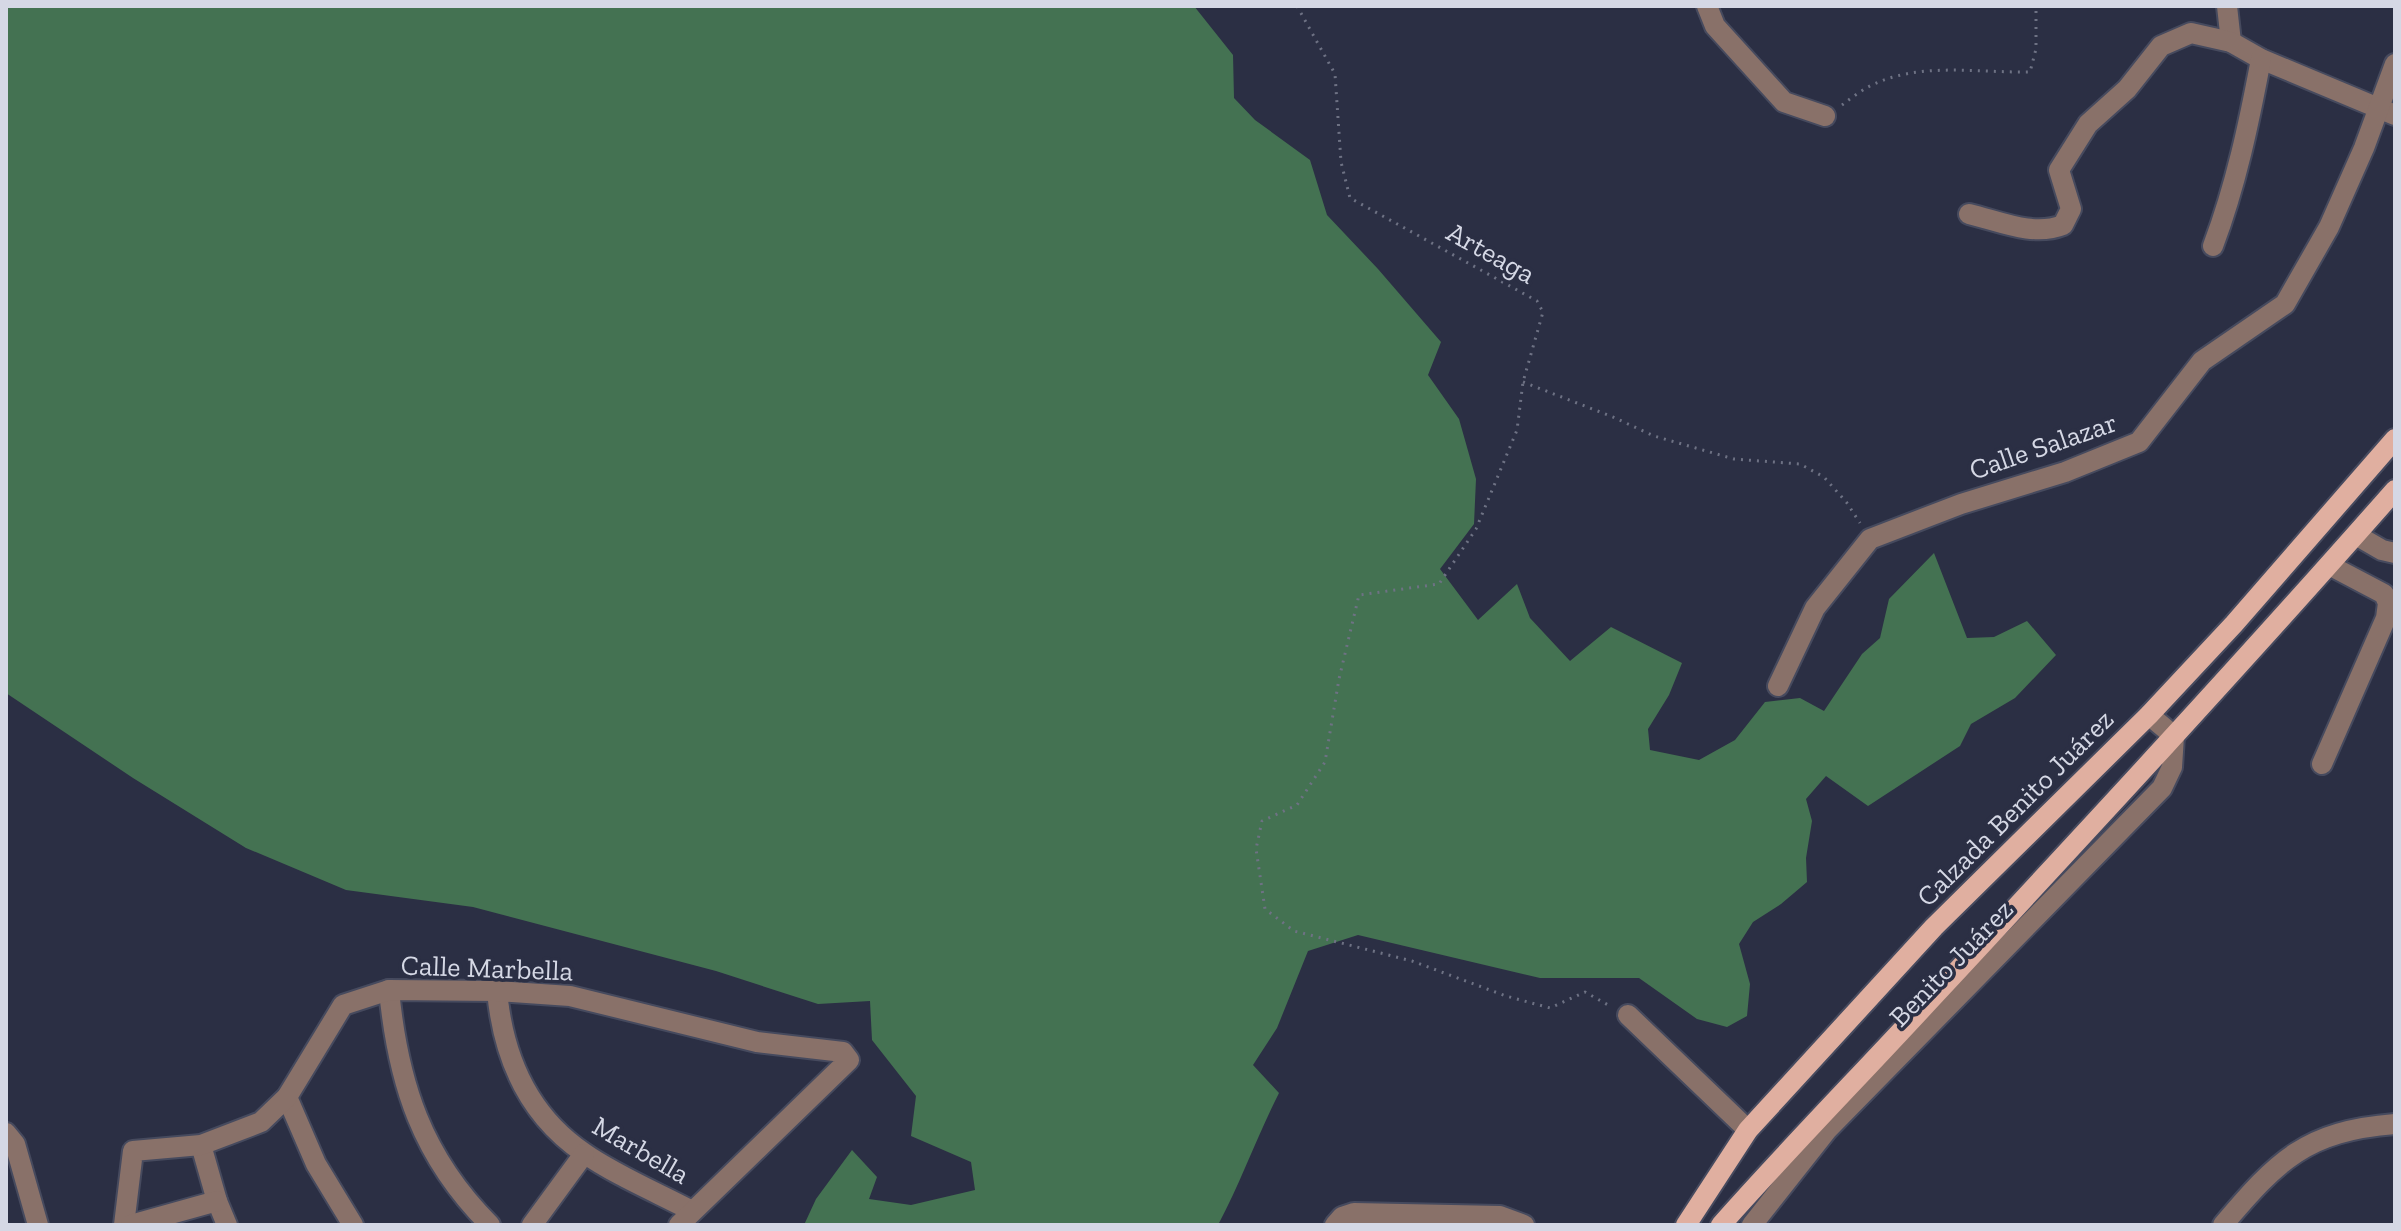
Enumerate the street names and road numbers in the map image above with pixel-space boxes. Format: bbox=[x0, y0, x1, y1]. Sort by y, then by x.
street label: Arteaga bbox=[1441, 215, 1541, 291]
street label: Calle Salazar bbox=[1965, 405, 2121, 487]
street label: Calzada Benito Juárez bbox=[1910, 703, 2120, 913]
street label: Benito Juárez bbox=[1882, 893, 2020, 1033]
street label: Calle Marbella bbox=[400, 949, 574, 988]
street label: Marbella bbox=[587, 1109, 696, 1191]

